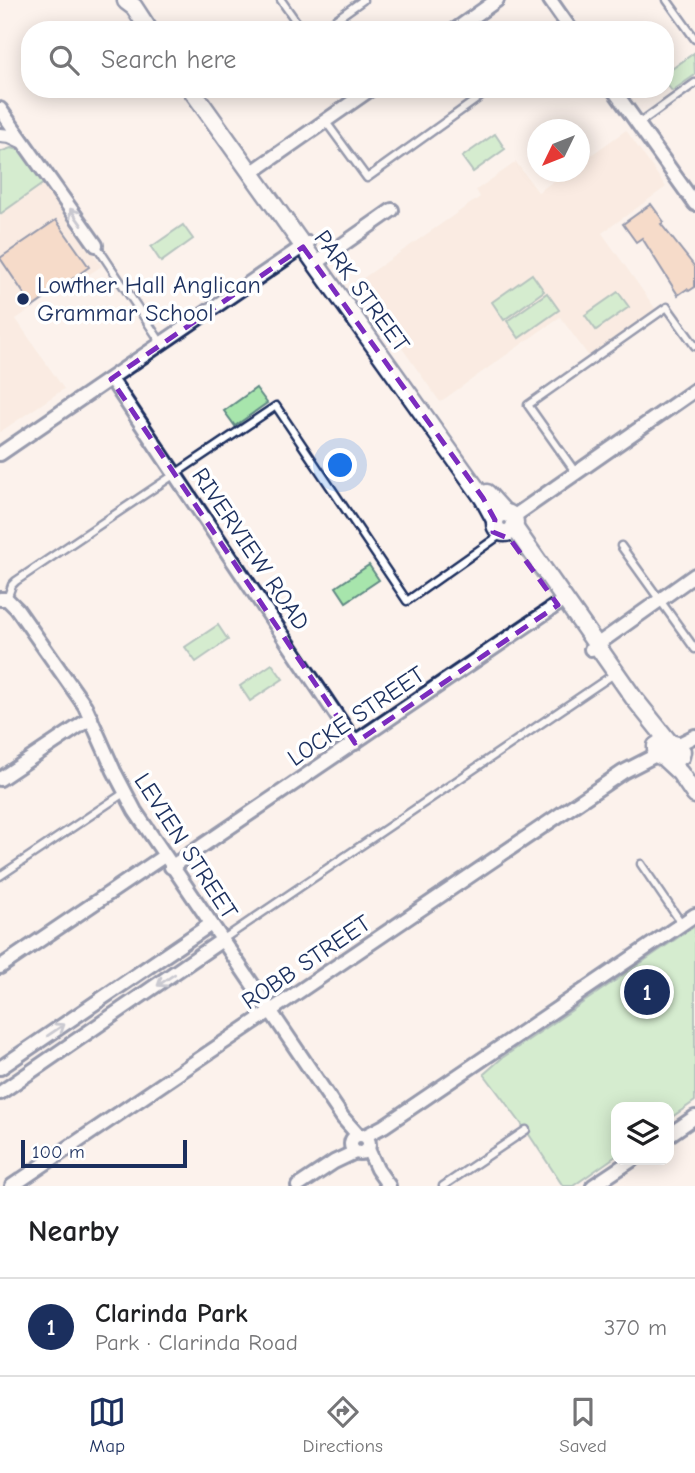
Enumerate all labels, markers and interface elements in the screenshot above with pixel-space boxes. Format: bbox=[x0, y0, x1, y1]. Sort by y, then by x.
search box bbox=[21, 21, 674, 98]
icon: search bbox=[45, 41, 83, 79]
text: Search here bbox=[101, 45, 236, 75]
north arrow bbox=[527, 119, 590, 182]
one-way arrow bbox=[69, 208, 83, 227]
street label: PARK STREET bbox=[308, 225, 416, 358]
place label: Lowther Hall Anglican Grammar School bbox=[37, 271, 261, 327]
marker: Lowther Hall Anglican Grammar School bbox=[15, 291, 31, 307]
your location bbox=[323, 448, 357, 482]
street label: RIVERVIEW ROAD bbox=[186, 463, 316, 635]
street label: LOCKE STREET bbox=[282, 660, 430, 772]
street label: LEVIEN STREET bbox=[128, 768, 244, 925]
street label: ROBB STREET bbox=[236, 908, 376, 1015]
pin: 1 bbox=[624, 966, 670, 1018]
one-way arrow bbox=[157, 972, 176, 987]
one-way arrow bbox=[46, 1023, 66, 1037]
map controls bbox=[611, 1102, 674, 1165]
button: layers bbox=[611, 1102, 674, 1165]
scale bar bbox=[21, 1137, 187, 1169]
text: 100 m bbox=[32, 1141, 85, 1163]
text: Nearby bbox=[28, 1214, 119, 1249]
text: Clarinda Park bbox=[95, 1299, 248, 1329]
text: 1 bbox=[46, 1314, 56, 1341]
text: 370 m bbox=[604, 1314, 667, 1341]
text: Park · Clarinda Road bbox=[95, 1329, 298, 1356]
tab: Map bbox=[88, 1393, 126, 1457]
tab: Directions bbox=[303, 1393, 383, 1457]
tab: Saved bbox=[559, 1393, 607, 1457]

